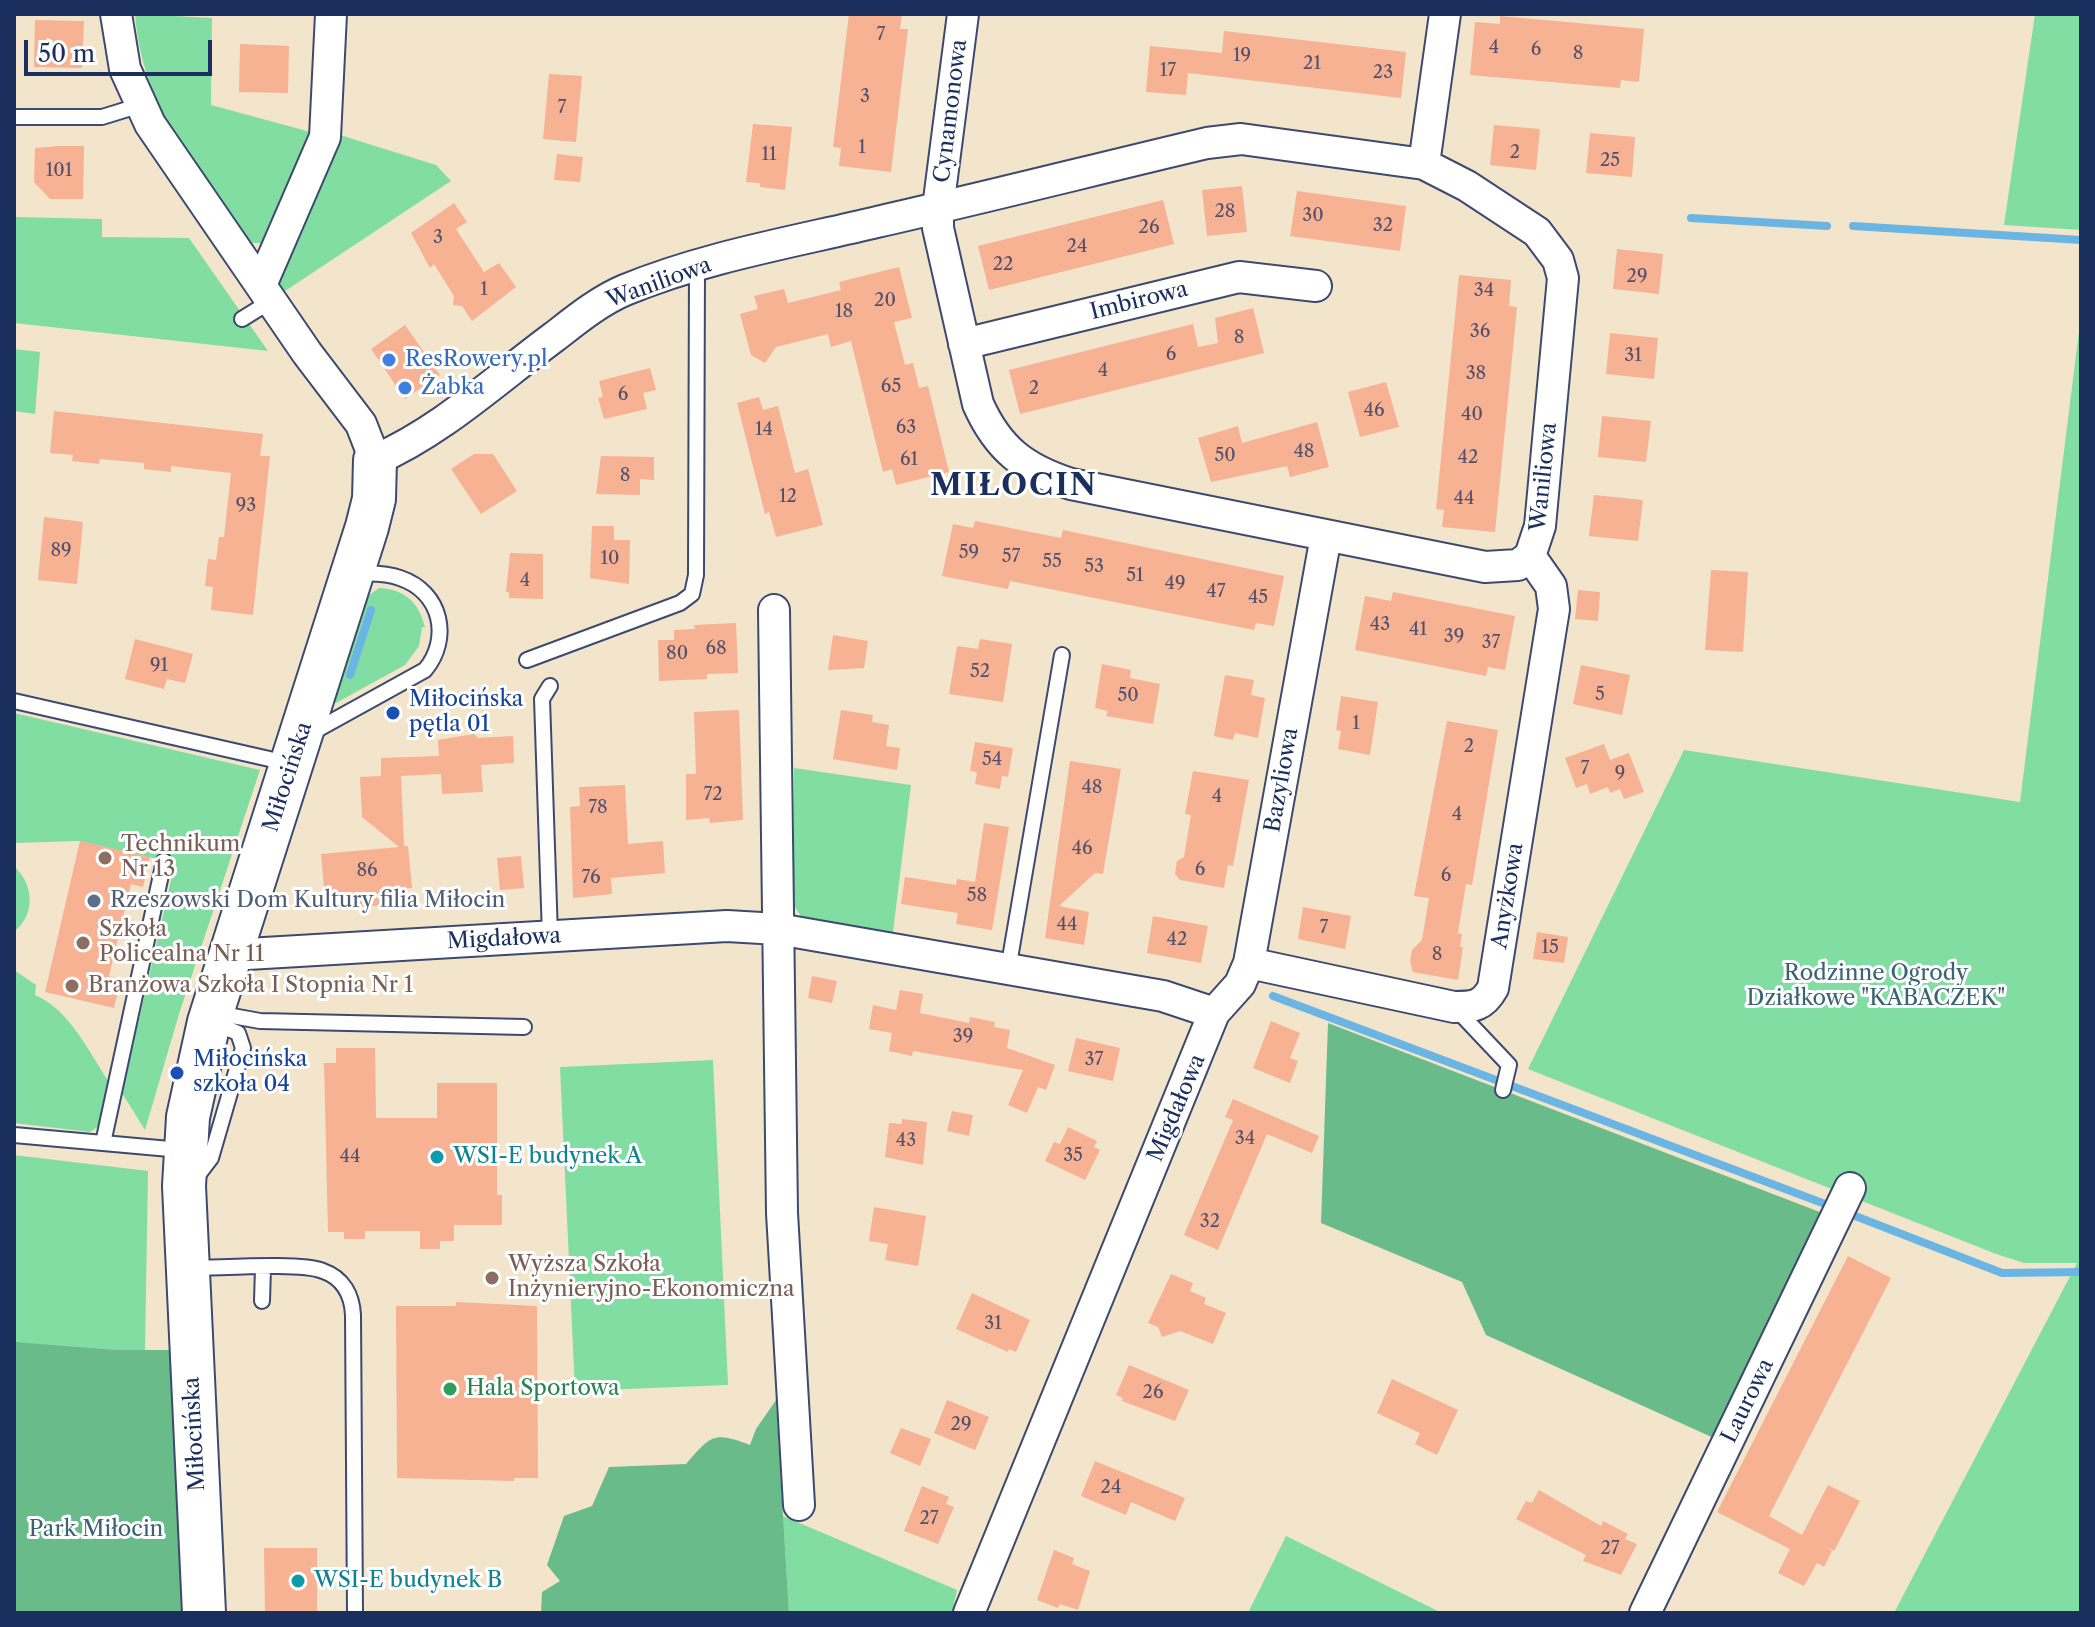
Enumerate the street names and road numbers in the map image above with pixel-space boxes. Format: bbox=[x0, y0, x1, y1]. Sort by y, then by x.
street label: Cynamonowa bbox=[929, 38, 973, 184]
street label: Waniliowa bbox=[603, 252, 715, 314]
street label: Imbirowa bbox=[1087, 276, 1191, 326]
street label: Waniliowa bbox=[1525, 421, 1563, 533]
street label: Miłocińska bbox=[258, 719, 318, 835]
street label: Bazyliowa bbox=[1260, 726, 1304, 834]
street label: Anyżkowa bbox=[1487, 841, 1529, 951]
street label: Migdałowa bbox=[446, 923, 562, 955]
street label: Migdałowa bbox=[1143, 1050, 1211, 1166]
street label: Laurowa bbox=[1716, 1354, 1780, 1448]
street label: Miłocińska bbox=[179, 1376, 211, 1492]

